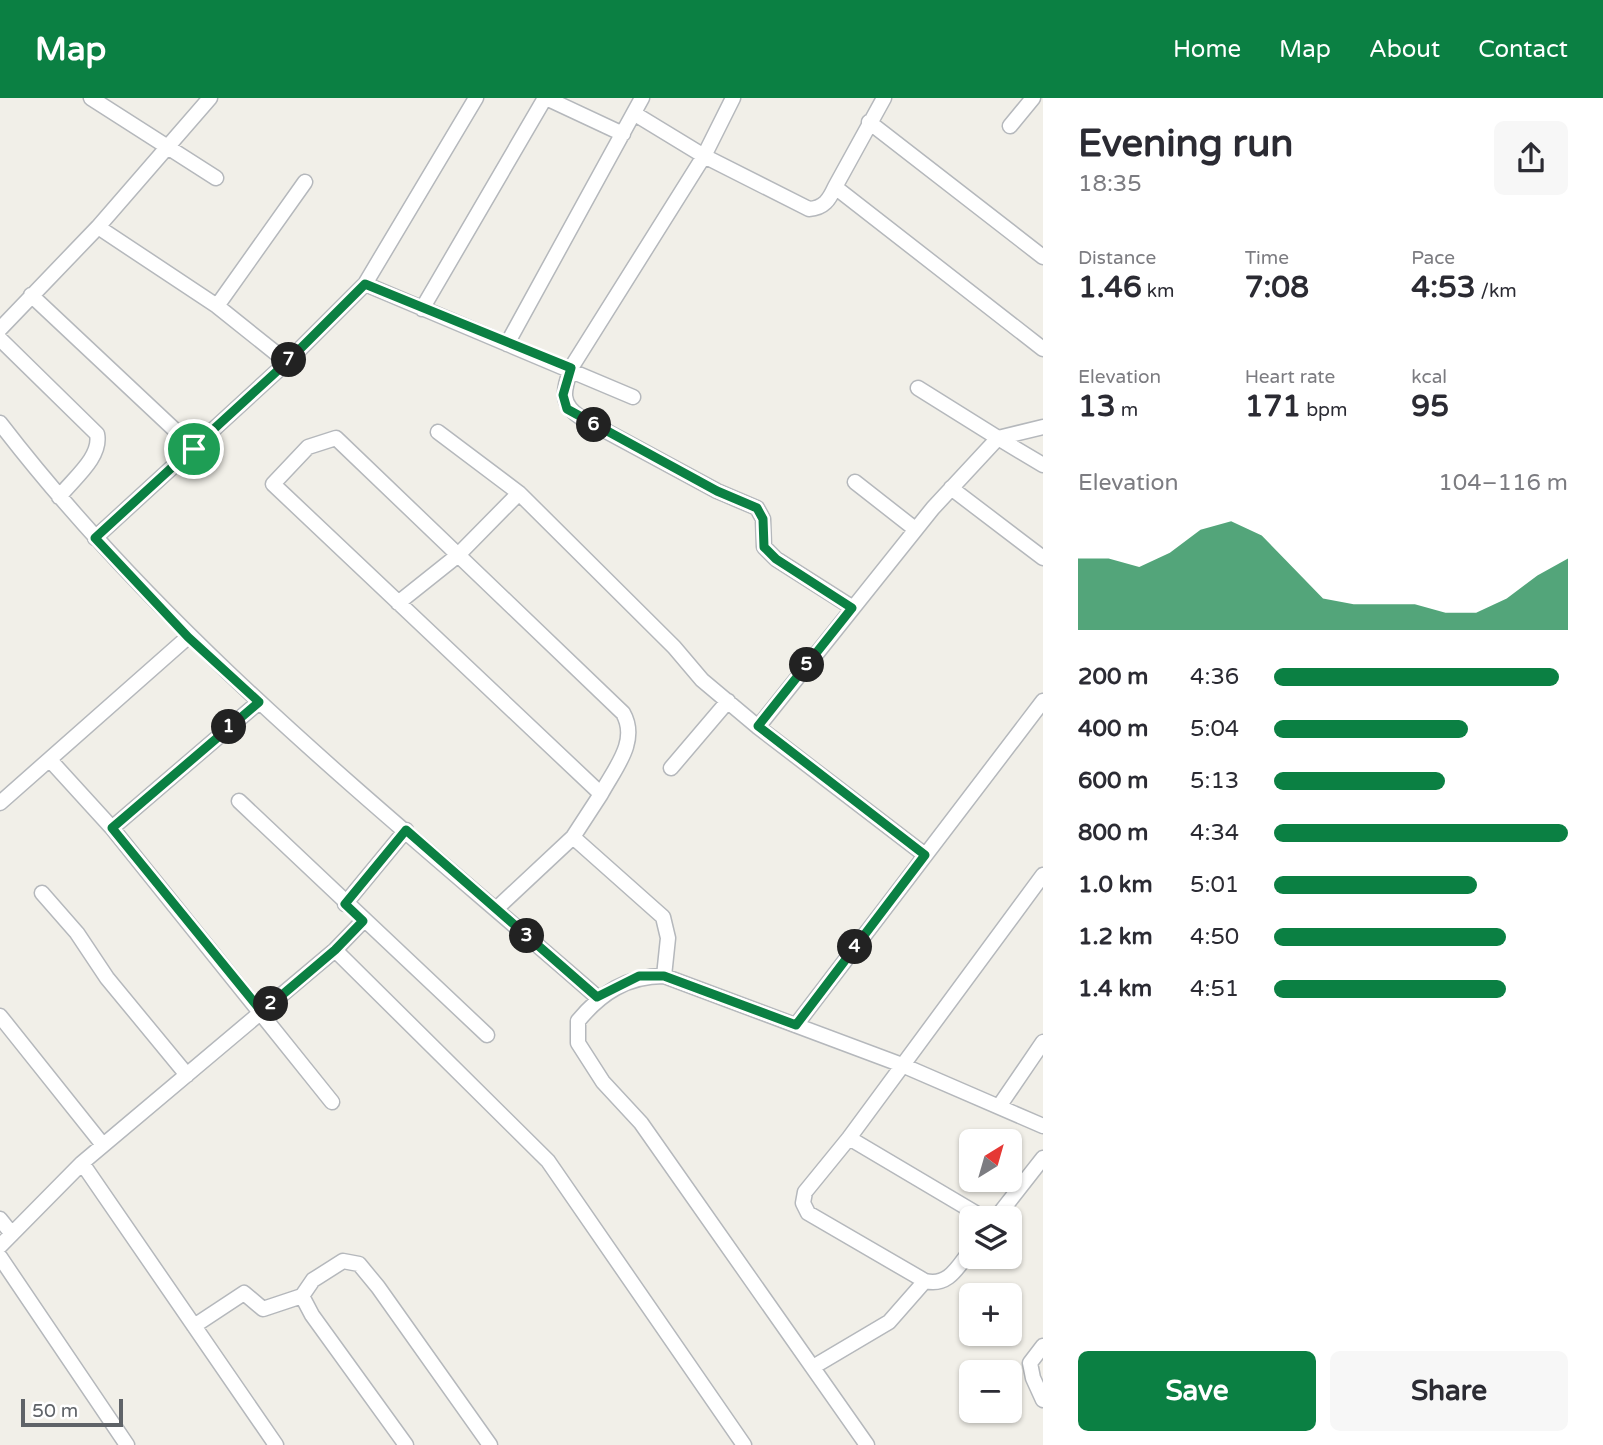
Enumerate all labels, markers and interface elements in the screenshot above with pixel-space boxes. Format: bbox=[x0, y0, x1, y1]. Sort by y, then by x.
text: Map bbox=[35, 30, 106, 69]
text: Home bbox=[1173, 35, 1241, 64]
text: Map bbox=[1279, 35, 1331, 64]
text: About bbox=[1369, 35, 1440, 64]
text: Contact bbox=[1478, 35, 1568, 64]
text: Evening run bbox=[1078, 121, 1293, 167]
button: share bbox=[1494, 121, 1568, 195]
text: 18:35 bbox=[1078, 170, 1142, 198]
text: Distance bbox=[1078, 247, 1156, 269]
text: Time bbox=[1245, 247, 1289, 269]
text: Pace bbox=[1411, 247, 1455, 269]
text: 1.46 bbox=[1078, 269, 1142, 306]
text: 7:08 bbox=[1245, 269, 1309, 306]
text: 4:53 bbox=[1411, 269, 1476, 306]
text: km bbox=[1142, 280, 1174, 302]
text: /km bbox=[1476, 280, 1517, 302]
pin: 7 bbox=[272, 342, 306, 378]
text: 7 bbox=[283, 348, 294, 370]
text: Elevation bbox=[1078, 366, 1161, 388]
text: Heart rate bbox=[1245, 366, 1335, 388]
text: kcal bbox=[1411, 366, 1447, 388]
text: 13 bbox=[1078, 388, 1116, 425]
text: 171 bbox=[1245, 388, 1301, 425]
text: 95 bbox=[1411, 388, 1449, 425]
text: m bbox=[1116, 399, 1138, 421]
text: bpm bbox=[1301, 399, 1348, 421]
pin: 6 bbox=[576, 408, 612, 442]
text: 6 bbox=[588, 413, 599, 435]
pin bbox=[164, 419, 224, 479]
icon: arrive bbox=[175, 430, 213, 468]
text: Elevation bbox=[1078, 469, 1179, 497]
text: 104–116 m bbox=[1438, 469, 1568, 497]
pin: 5 bbox=[790, 648, 824, 682]
text: 5 bbox=[801, 653, 812, 675]
text: 200 m bbox=[1078, 663, 1148, 691]
text: 4:36 bbox=[1190, 663, 1239, 691]
pin: 1 bbox=[212, 710, 246, 744]
text: 1 bbox=[223, 715, 234, 737]
text: 400 m bbox=[1078, 715, 1148, 743]
text: 5:04 bbox=[1190, 715, 1239, 743]
text: 600 m bbox=[1078, 767, 1148, 795]
text: 5:13 bbox=[1190, 767, 1239, 795]
text: 800 m bbox=[1078, 819, 1148, 847]
text: 4:34 bbox=[1190, 819, 1239, 847]
text: 1.0 km bbox=[1078, 871, 1153, 899]
text: 5:01 bbox=[1190, 871, 1239, 899]
pin: 3 bbox=[510, 918, 544, 954]
text: 1.2 km bbox=[1078, 923, 1153, 951]
text: 4:50 bbox=[1190, 923, 1239, 951]
text: 3 bbox=[521, 924, 532, 946]
pin: 4 bbox=[838, 930, 872, 964]
text: 4 bbox=[849, 935, 860, 957]
text: 1.4 km bbox=[1078, 975, 1152, 1003]
text: 4:51 bbox=[1190, 975, 1239, 1003]
pin: 2 bbox=[254, 986, 288, 1021]
text: 2 bbox=[265, 992, 276, 1014]
north arrow bbox=[959, 1129, 1022, 1192]
map controls bbox=[959, 1129, 1022, 1423]
button: layers bbox=[959, 1206, 1022, 1269]
button: + bbox=[959, 1283, 1022, 1346]
button: Save bbox=[1078, 1351, 1316, 1431]
button: Share bbox=[1330, 1351, 1568, 1431]
button: − bbox=[959, 1360, 1022, 1423]
scale bar bbox=[21, 1396, 122, 1428]
text: 50 m bbox=[32, 1400, 78, 1422]

